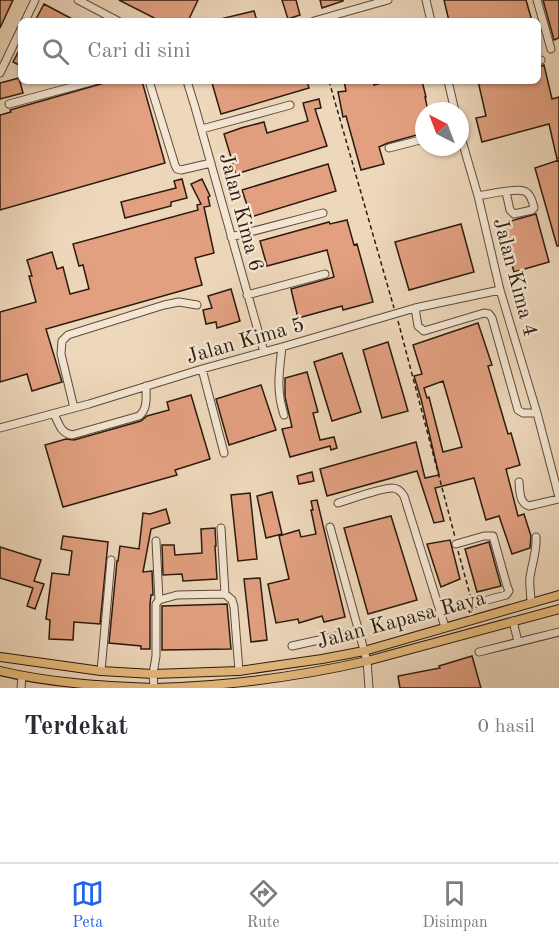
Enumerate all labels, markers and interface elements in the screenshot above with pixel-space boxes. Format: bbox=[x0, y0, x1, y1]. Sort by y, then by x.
search box bbox=[18, 18, 541, 84]
icon: search bbox=[39, 35, 72, 68]
text: Cari di sini bbox=[87, 40, 191, 62]
north arrow bbox=[415, 102, 469, 156]
street label: Jalan Kima 6 bbox=[215, 151, 266, 274]
street label: Jalan Kima 4 bbox=[489, 216, 540, 339]
street label: Jalan Kima 5 bbox=[184, 315, 307, 368]
street label: Jalan Kapasa Raya bbox=[315, 588, 488, 653]
text: Terdekat bbox=[24, 714, 128, 740]
text: 0 hasil bbox=[478, 717, 535, 737]
tab: Peta bbox=[71, 877, 104, 933]
tab: Rute bbox=[247, 877, 280, 933]
tab: Disimpan bbox=[422, 877, 488, 933]

